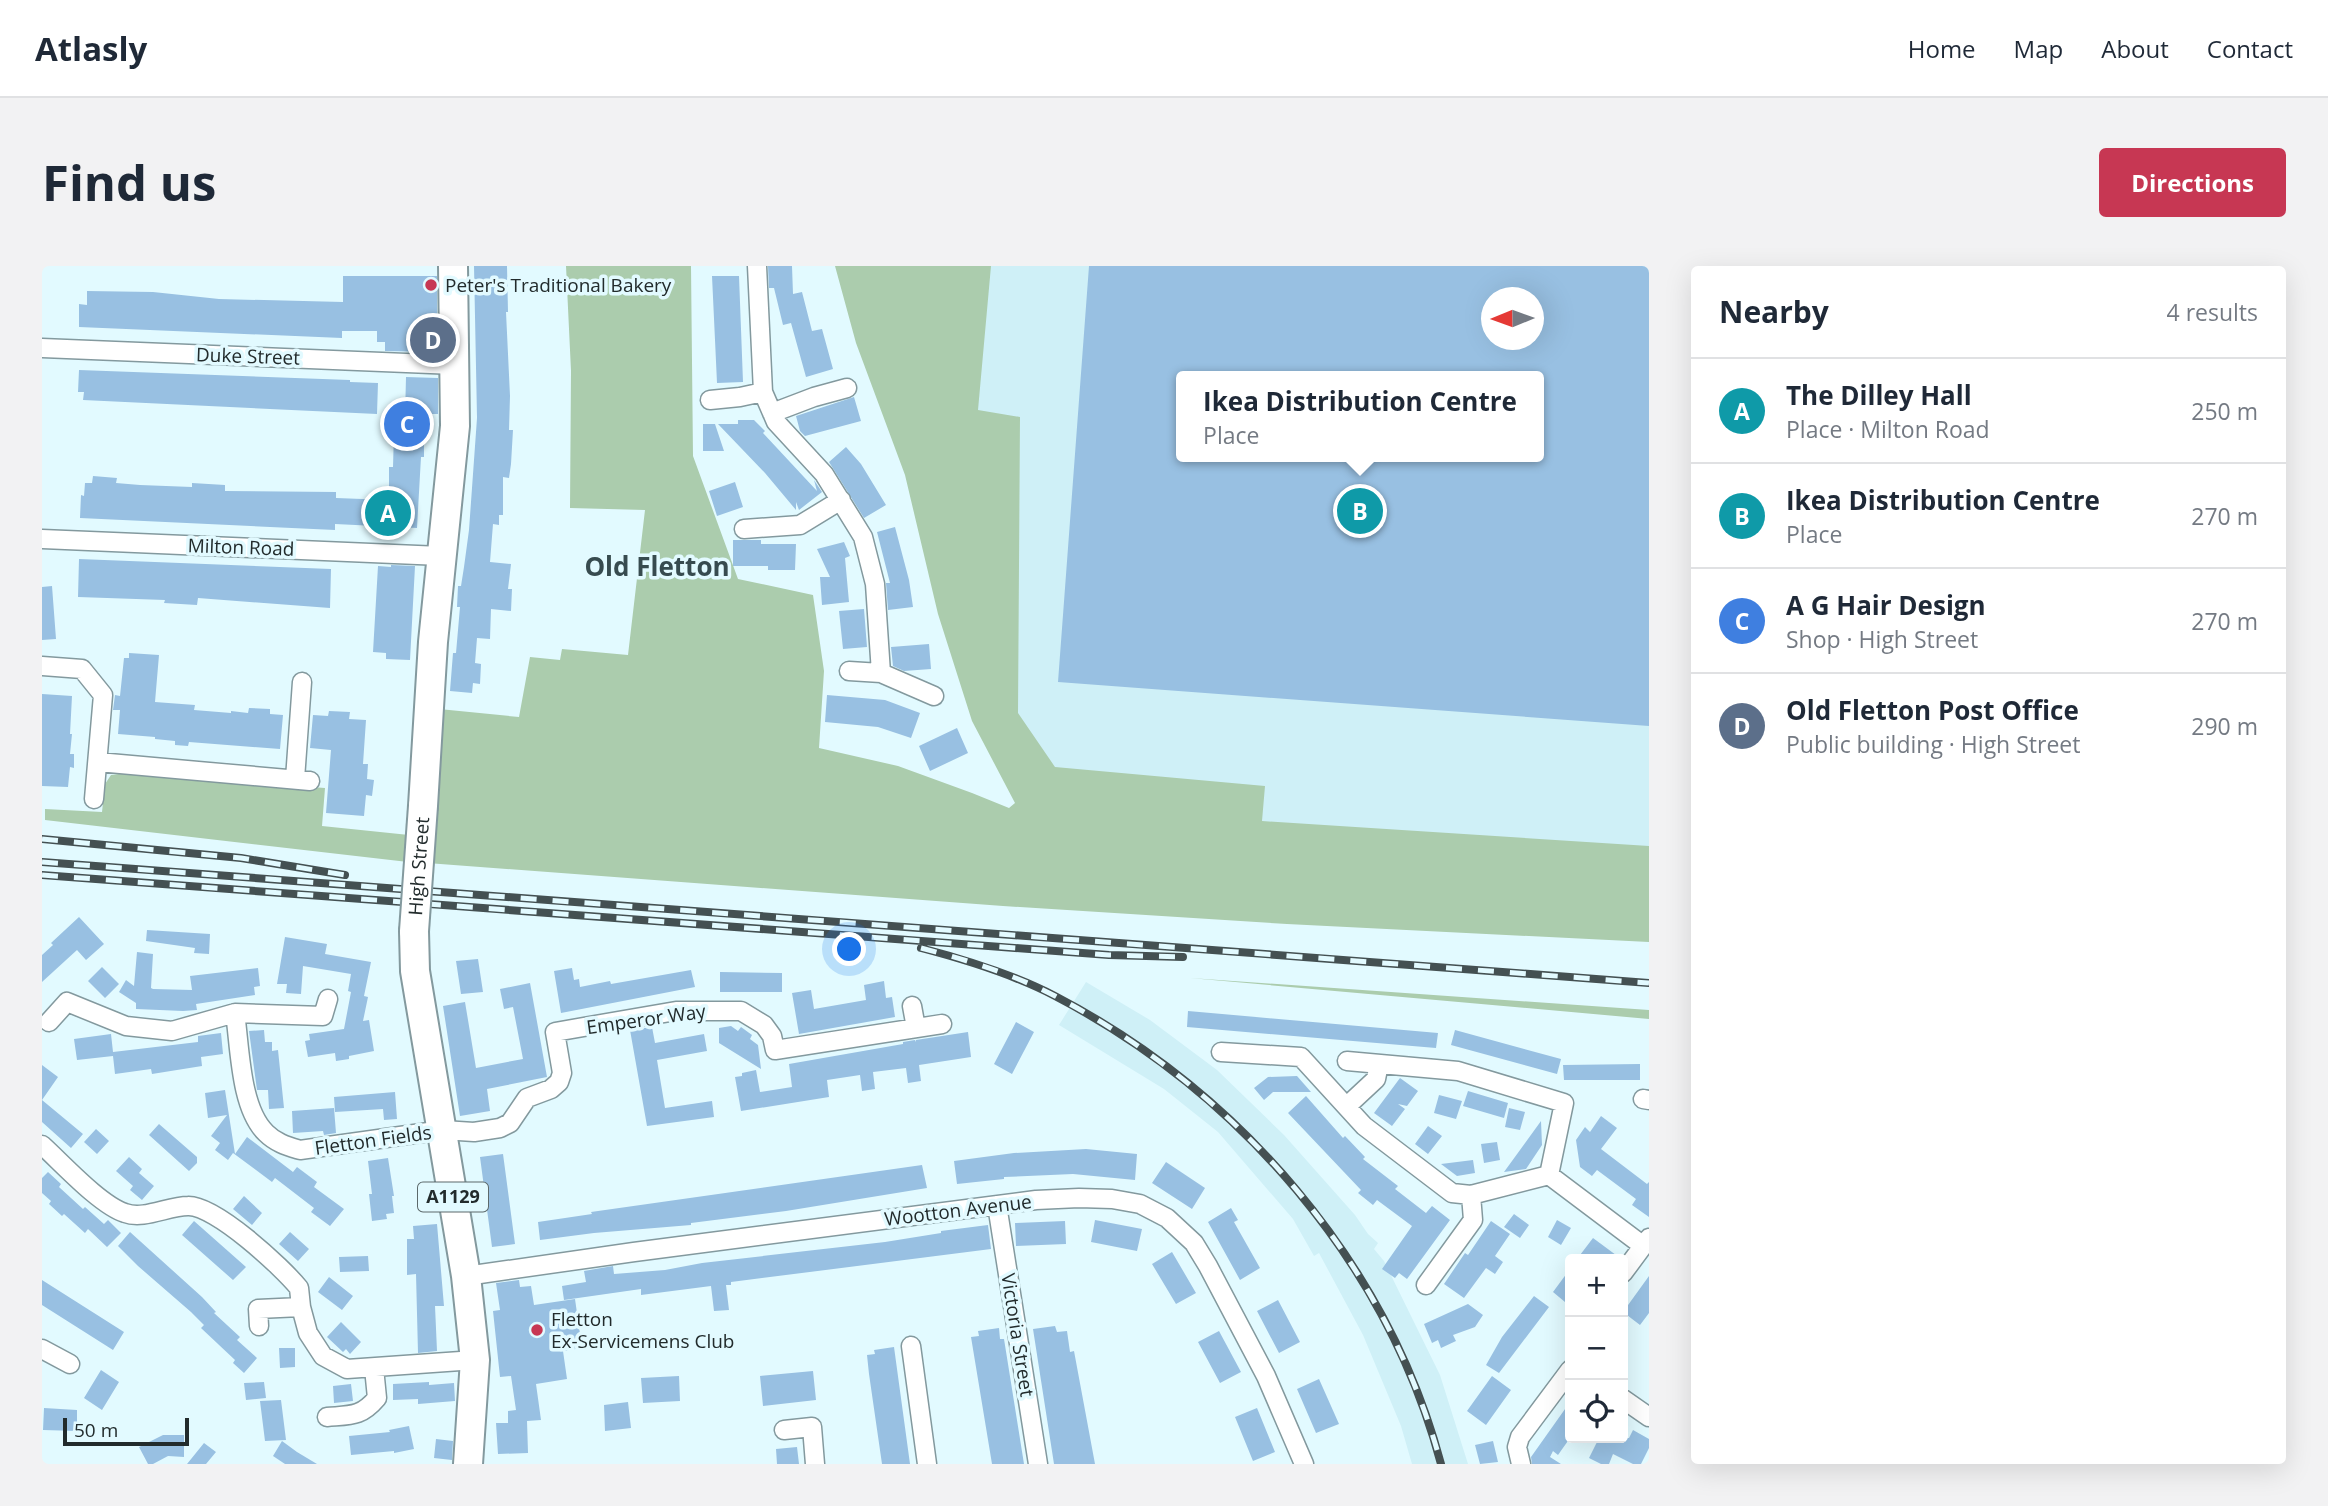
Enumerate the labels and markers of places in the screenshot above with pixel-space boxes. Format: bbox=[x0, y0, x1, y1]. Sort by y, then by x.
place label: Peter's Traditional Bakery bbox=[445, 272, 672, 298]
marker: Peter's Traditional Bakery bbox=[423, 277, 439, 293]
pin: D bbox=[410, 314, 456, 366]
pin: C bbox=[384, 398, 430, 450]
pin: B bbox=[1337, 485, 1383, 537]
pin: A bbox=[365, 487, 411, 539]
place label: Fletton Ex-Servicemens Club bbox=[551, 1306, 734, 1354]
marker: Fletton Ex-Servicemens Club bbox=[529, 1322, 545, 1338]

